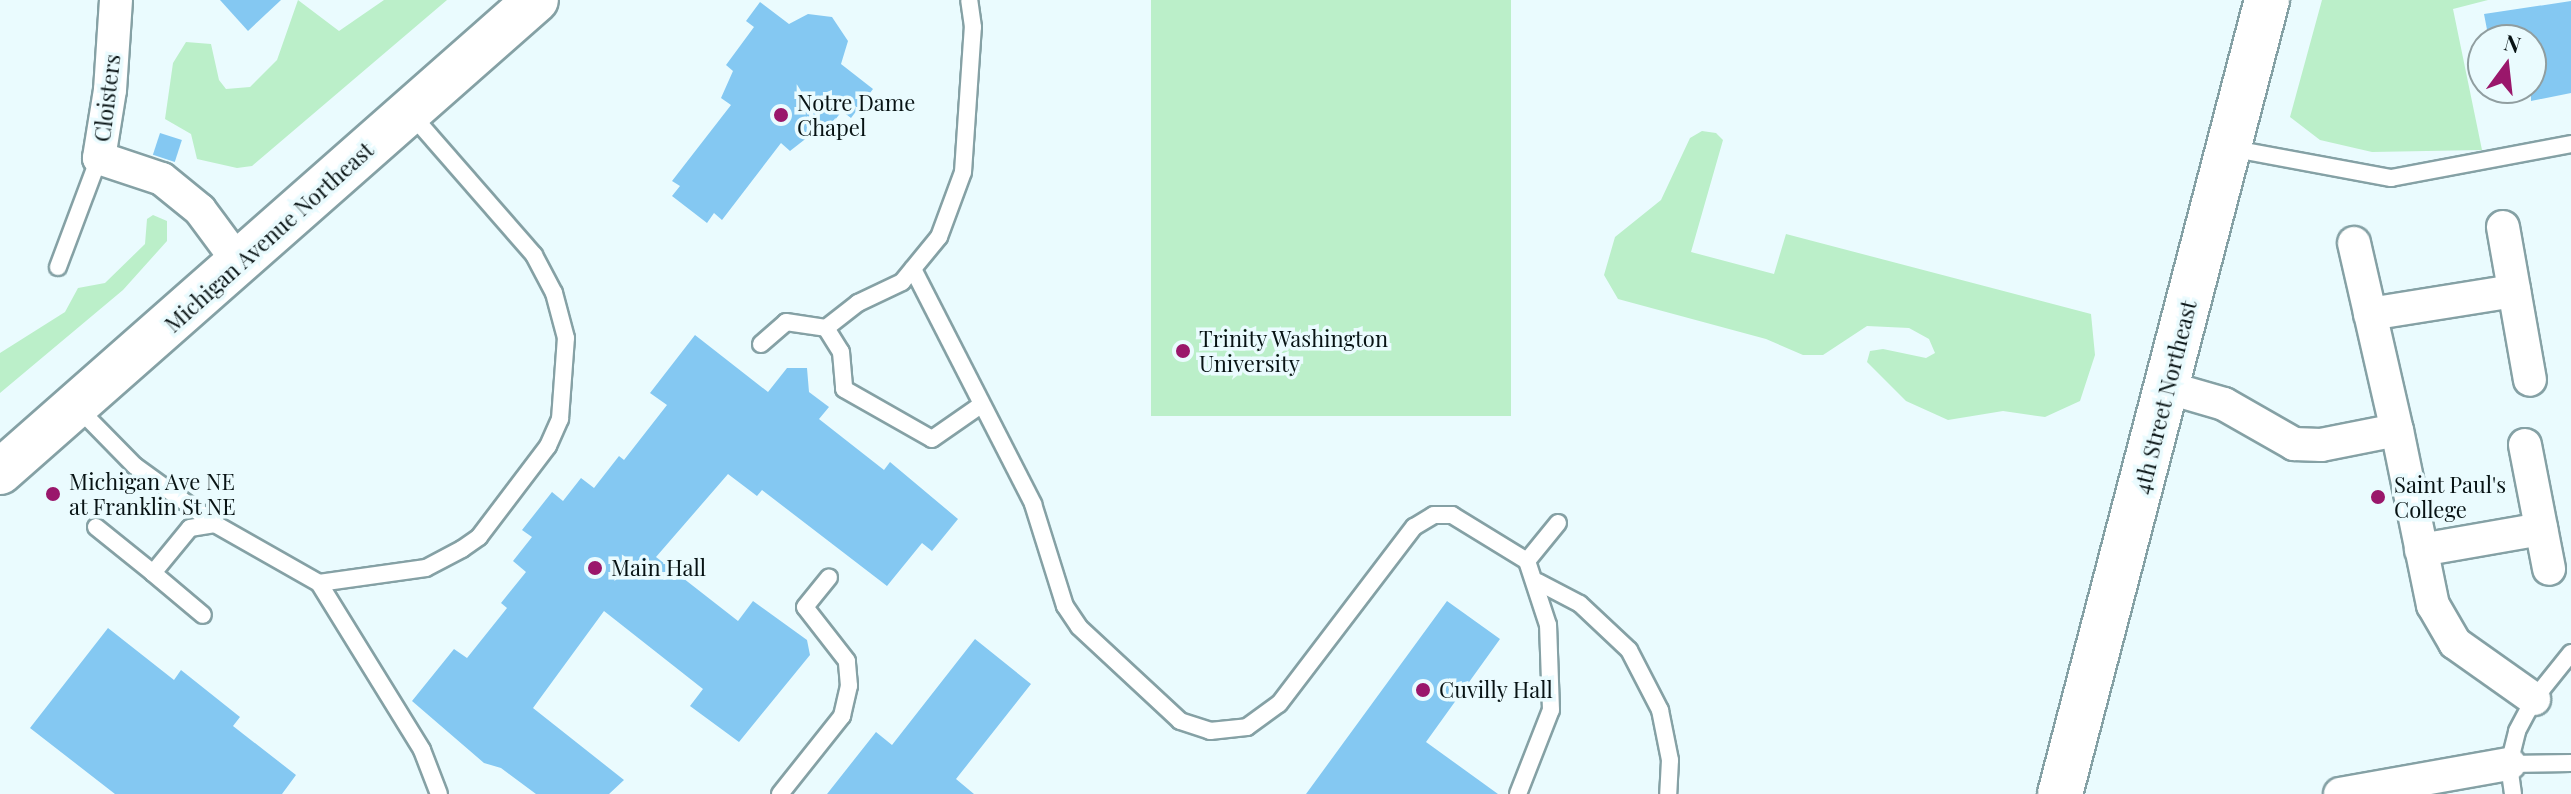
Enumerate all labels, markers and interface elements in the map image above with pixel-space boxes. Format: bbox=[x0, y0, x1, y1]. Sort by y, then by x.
north arrow bbox=[2467, 24, 2547, 104]
text: N bbox=[2501, 26, 2524, 59]
street label: Cloisters bbox=[89, 53, 125, 143]
place label: Notre Dame Chapel bbox=[797, 89, 915, 140]
marker: Notre Dame Chapel bbox=[772, 106, 790, 124]
street label: Michigan Avenue Northeast bbox=[159, 136, 379, 338]
street label: 4th Street Northeast bbox=[2128, 297, 2202, 497]
place label: Trinity Washington University bbox=[1199, 325, 1389, 376]
marker: Trinity Washington University bbox=[1174, 342, 1192, 360]
place label: Michigan Ave NE at Franklin St NE bbox=[69, 468, 236, 520]
place label: Saint Paul's College bbox=[2394, 471, 2506, 522]
marker: Michigan Ave NE at Franklin St NE bbox=[44, 485, 62, 503]
marker: Saint Paul's College bbox=[2369, 488, 2387, 506]
place label: Main Hall bbox=[611, 555, 706, 581]
marker: Main Hall bbox=[586, 559, 604, 577]
place label: Cuvilly Hall bbox=[1439, 677, 1553, 703]
marker: Cuvilly Hall bbox=[1414, 681, 1432, 699]

